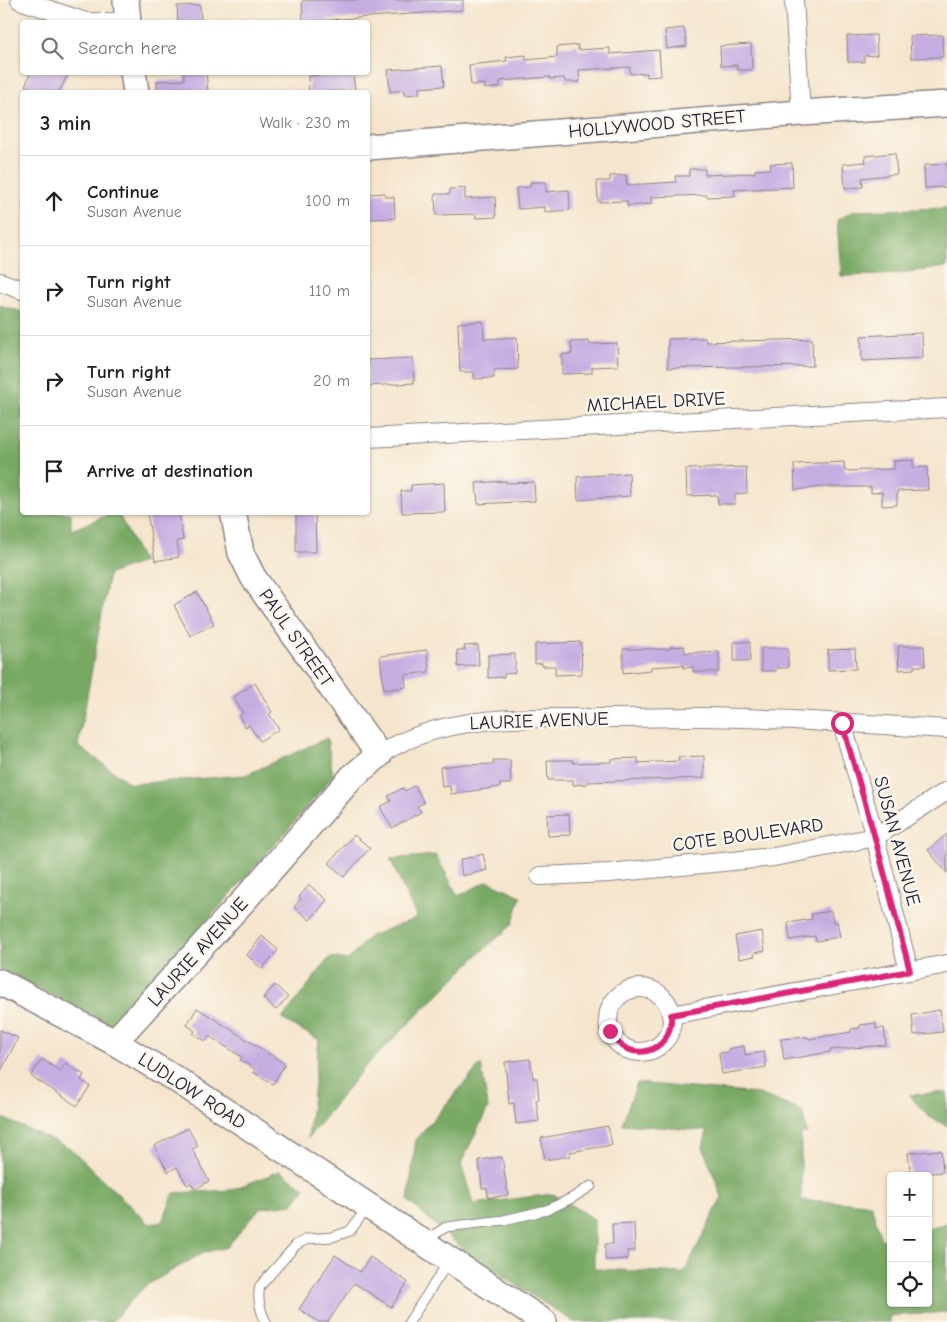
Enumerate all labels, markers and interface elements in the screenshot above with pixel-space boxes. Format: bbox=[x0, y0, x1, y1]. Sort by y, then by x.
search box bbox=[20, 20, 370, 75]
icon: search bbox=[38, 34, 66, 62]
text: Search here bbox=[78, 37, 177, 59]
street label: HOLLYWOOD STREET bbox=[568, 105, 747, 143]
text: 3 min bbox=[40, 111, 91, 135]
text: Walk · 230 m bbox=[259, 114, 350, 132]
text: Continue bbox=[87, 181, 159, 203]
icon: ahead bbox=[40, 187, 68, 215]
text: 100 m bbox=[306, 192, 350, 210]
text: Susan Avenue bbox=[87, 203, 182, 221]
text: Turn right bbox=[87, 271, 171, 293]
icon: right bbox=[40, 277, 68, 305]
text: 110 m bbox=[309, 282, 350, 300]
text: Susan Avenue bbox=[87, 293, 182, 311]
text: Turn right bbox=[87, 361, 171, 383]
icon: right bbox=[40, 367, 68, 395]
text: 20 m bbox=[313, 372, 350, 390]
text: Susan Avenue bbox=[87, 383, 182, 401]
street label: MICHAEL DRIVE bbox=[586, 387, 726, 417]
icon: arrive bbox=[40, 457, 68, 485]
text: Arrive at destination bbox=[87, 460, 253, 482]
street label: PAUL STREET bbox=[254, 585, 338, 691]
street label: LAURIE AVENUE bbox=[469, 708, 609, 734]
route start bbox=[831, 712, 854, 735]
street label: SUSAN AVENUE bbox=[869, 774, 925, 908]
street label: COTE BOULEVARD bbox=[671, 814, 825, 856]
street label: LAURIE AVENUE bbox=[143, 893, 253, 1011]
route end bbox=[599, 1020, 622, 1043]
street label: LUDLOW ROAD bbox=[134, 1048, 250, 1134]
map controls bbox=[887, 1172, 932, 1307]
button: + bbox=[887, 1172, 932, 1217]
button: − bbox=[887, 1217, 932, 1262]
button: locate bbox=[887, 1262, 932, 1307]

